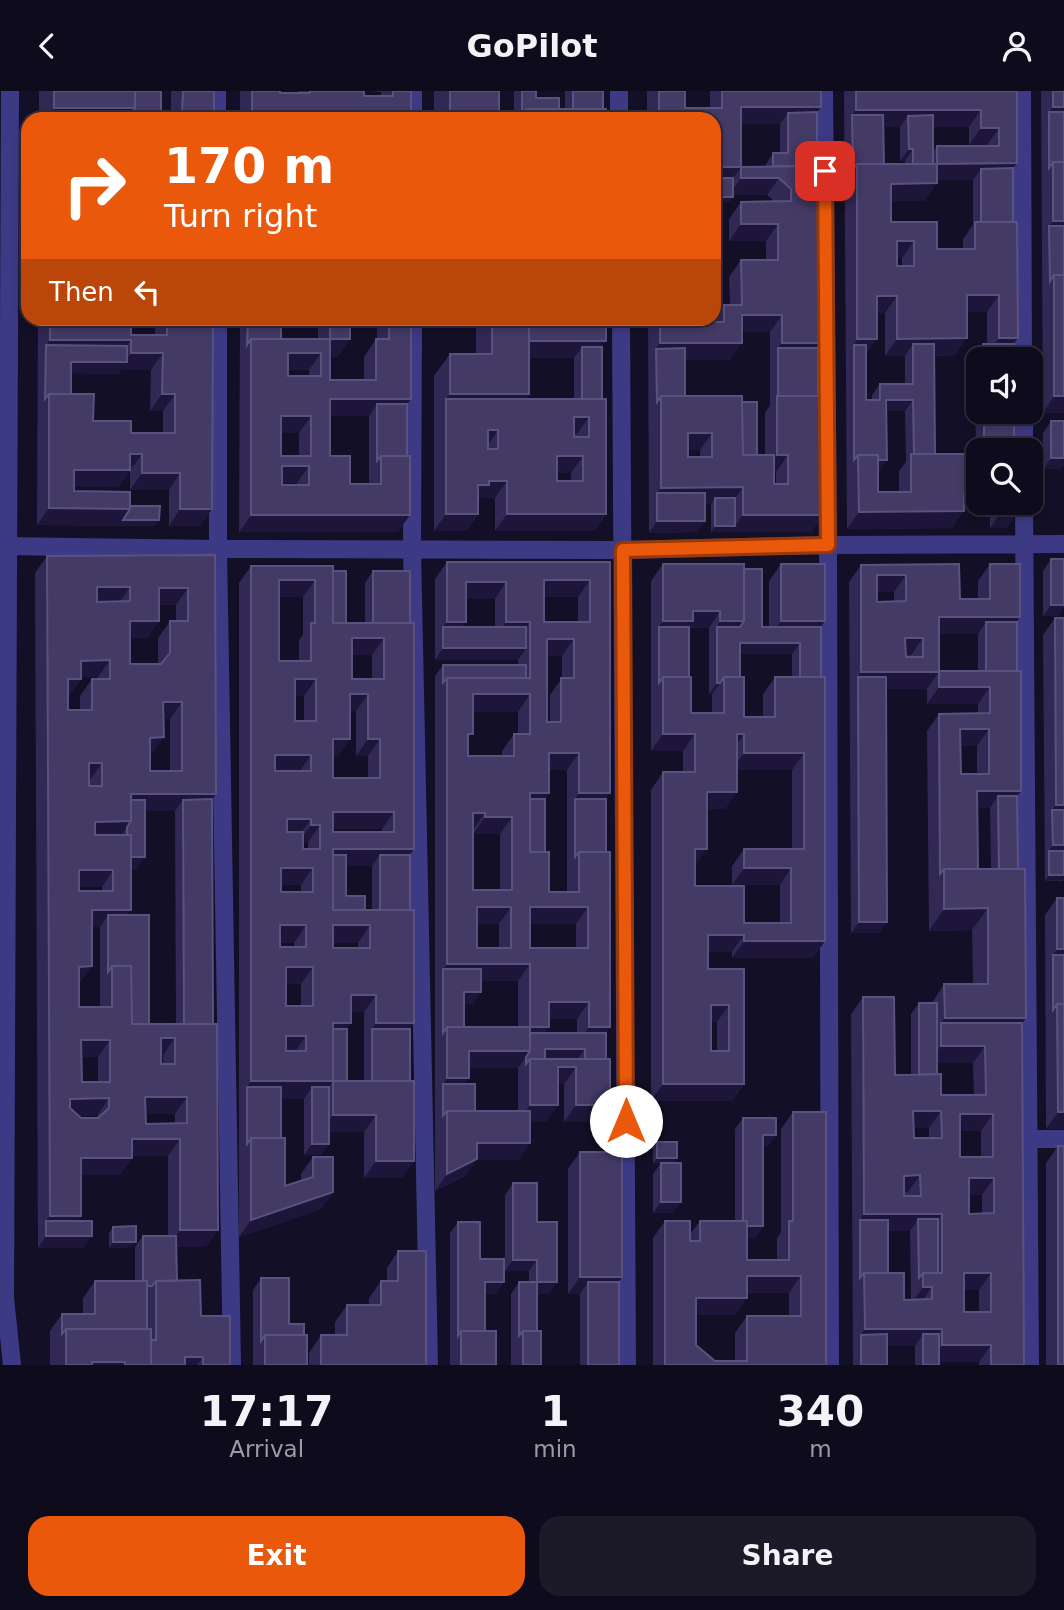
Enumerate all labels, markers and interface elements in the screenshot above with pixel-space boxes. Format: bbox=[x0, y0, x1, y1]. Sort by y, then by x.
icon: back bbox=[28, 27, 66, 65]
text: GoPilot bbox=[467, 27, 597, 65]
icon: person bbox=[998, 27, 1036, 65]
text: 170 m bbox=[164, 138, 334, 195]
icon: right bbox=[49, 140, 140, 231]
pin bbox=[795, 141, 855, 201]
icon: arrive bbox=[806, 152, 844, 190]
text: Turn right bbox=[164, 197, 317, 235]
icon: left bbox=[128, 273, 166, 311]
text: Then bbox=[49, 277, 114, 307]
map controls bbox=[966, 347, 1043, 515]
button: sound bbox=[966, 347, 1043, 424]
button: search bbox=[966, 438, 1043, 515]
position arrow bbox=[589, 1084, 663, 1158]
text: 17:17 bbox=[200, 1387, 334, 1436]
text: 1 bbox=[540, 1387, 570, 1436]
text: 340 bbox=[777, 1387, 864, 1436]
text: Arrival bbox=[229, 1436, 304, 1462]
text: min bbox=[533, 1436, 577, 1462]
text: m bbox=[809, 1436, 832, 1462]
button: Exit bbox=[28, 1516, 525, 1596]
button: Share bbox=[539, 1516, 1036, 1596]

